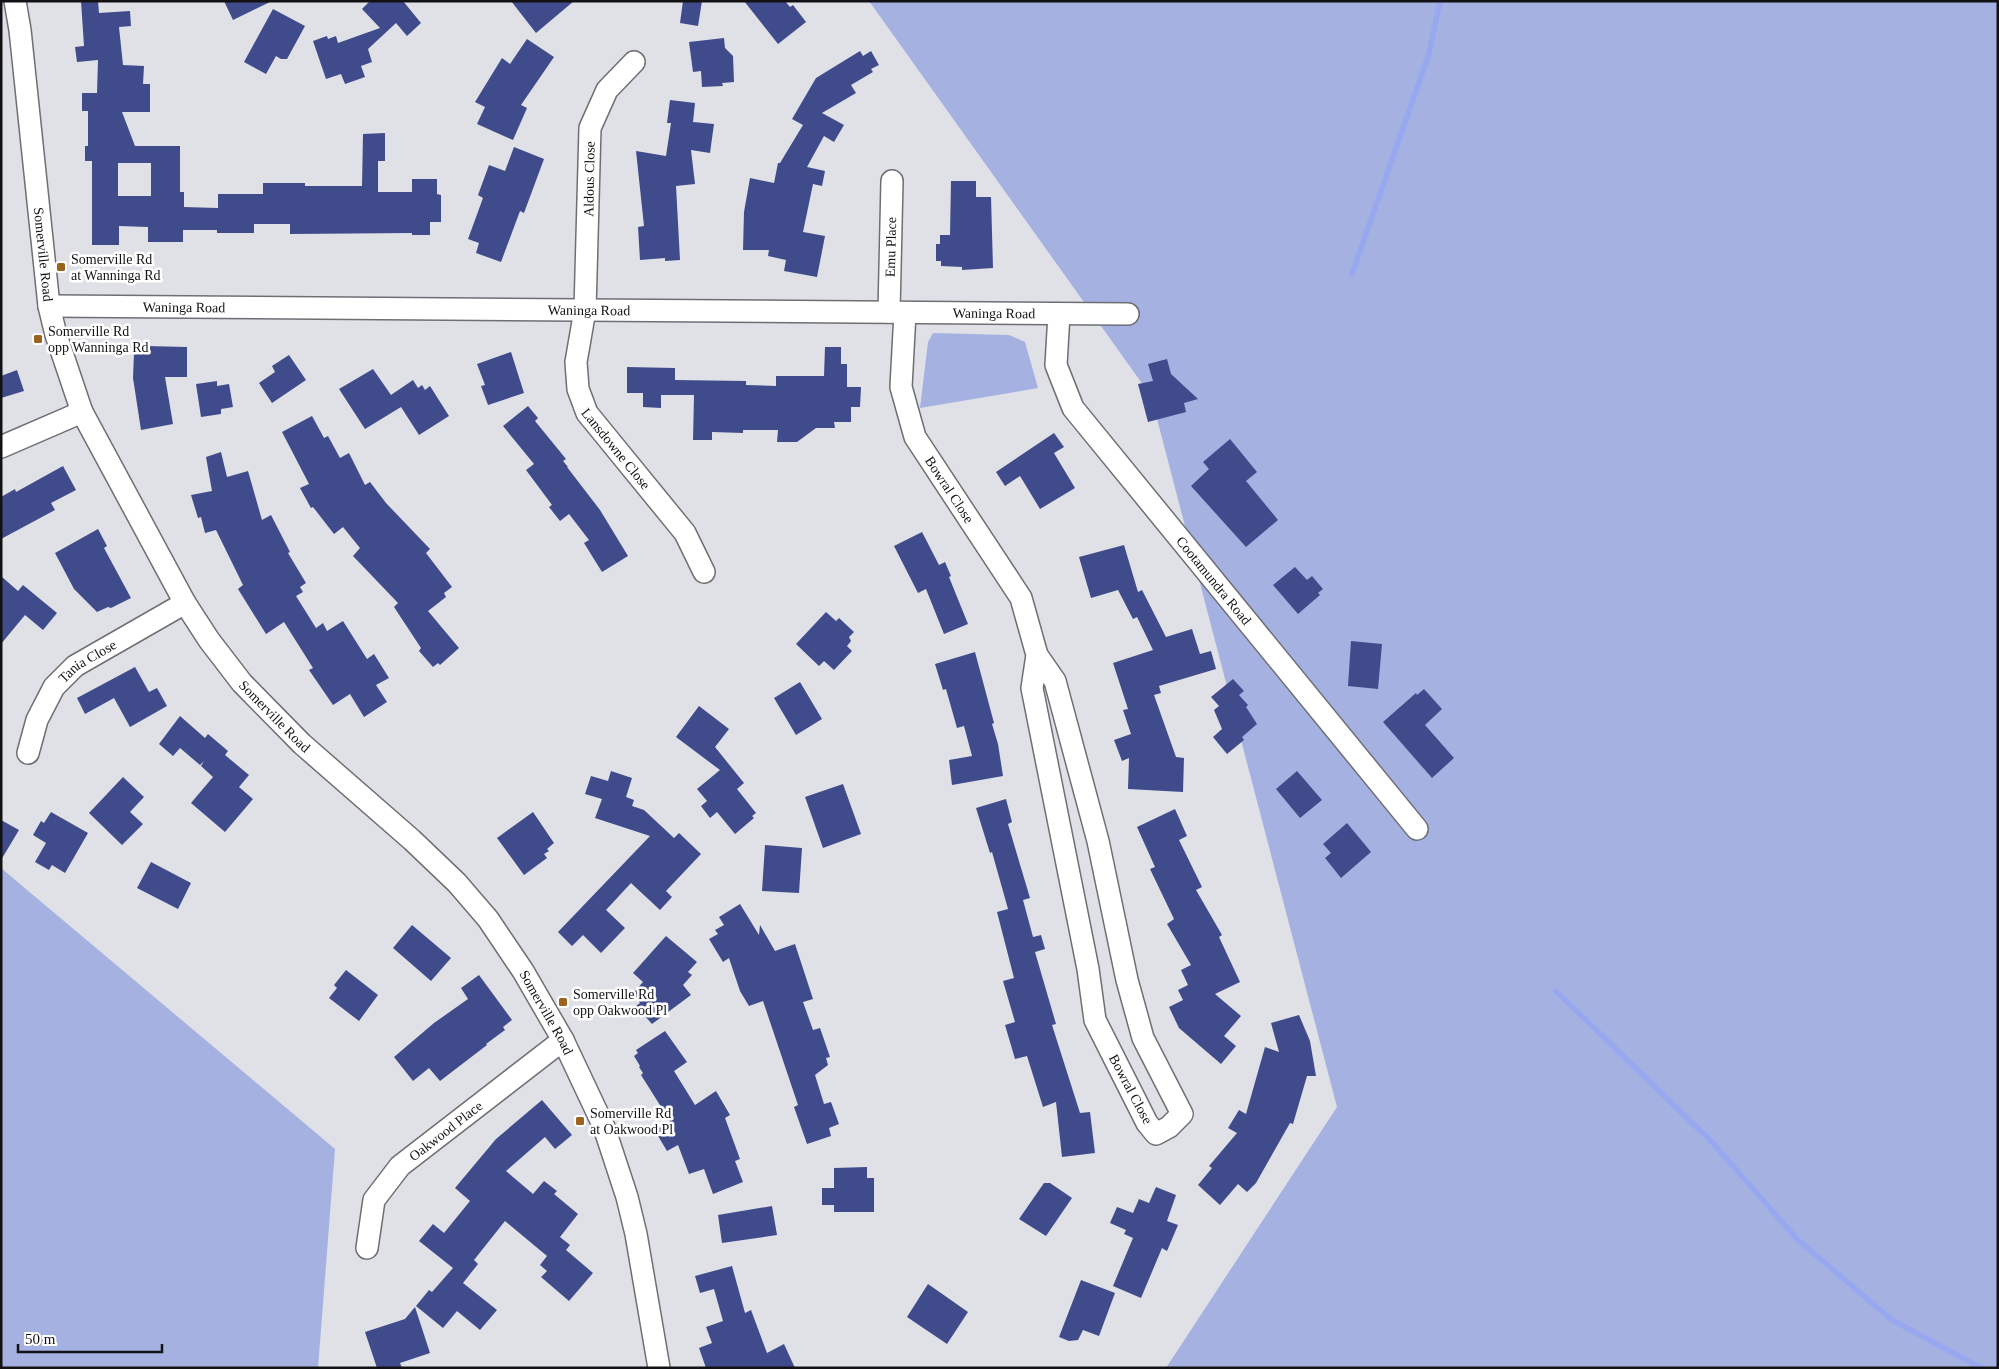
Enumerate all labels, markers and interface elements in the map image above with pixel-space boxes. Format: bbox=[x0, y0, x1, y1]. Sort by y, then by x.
street label: Aldous Close bbox=[581, 141, 598, 217]
street label: Somerville Road bbox=[31, 207, 55, 302]
street label: Emu Place bbox=[883, 217, 899, 277]
place label: Somerville Rd at Wanninga Rd bbox=[71, 252, 161, 283]
marker: Somerville Rd at Wanninga Rd bbox=[55, 261, 67, 273]
street label: Waninga Road bbox=[143, 300, 225, 315]
street label: Waninga Road bbox=[548, 303, 630, 318]
street label: Waninga Road bbox=[953, 306, 1035, 321]
place label: Somerville Rd opp Wanninga Rd bbox=[48, 324, 149, 355]
marker: Somerville Rd opp Wanninga Rd bbox=[32, 333, 44, 345]
street label: Lansdowne Close bbox=[578, 405, 653, 492]
street label: Bowral Close bbox=[922, 454, 977, 526]
street label: Cootamundra Road bbox=[1173, 534, 1254, 628]
street label: Tania Close bbox=[56, 637, 119, 686]
street label: Somerville Road bbox=[236, 678, 313, 756]
street label: Somerville Road bbox=[516, 968, 576, 1057]
place label: Somerville Rd opp Oakwood Pl bbox=[573, 987, 667, 1018]
marker: Somerville Rd opp Oakwood Pl bbox=[557, 996, 569, 1008]
street label: Bowral Close bbox=[1106, 1052, 1155, 1127]
street label: Oakwood Place bbox=[406, 1098, 485, 1164]
place label: Somerville Rd at Oakwood Pl bbox=[590, 1106, 673, 1137]
marker: Somerville Rd at Oakwood Pl bbox=[574, 1115, 586, 1127]
scale bar bbox=[18, 1322, 161, 1354]
text: 50 m bbox=[25, 1331, 56, 1347]

